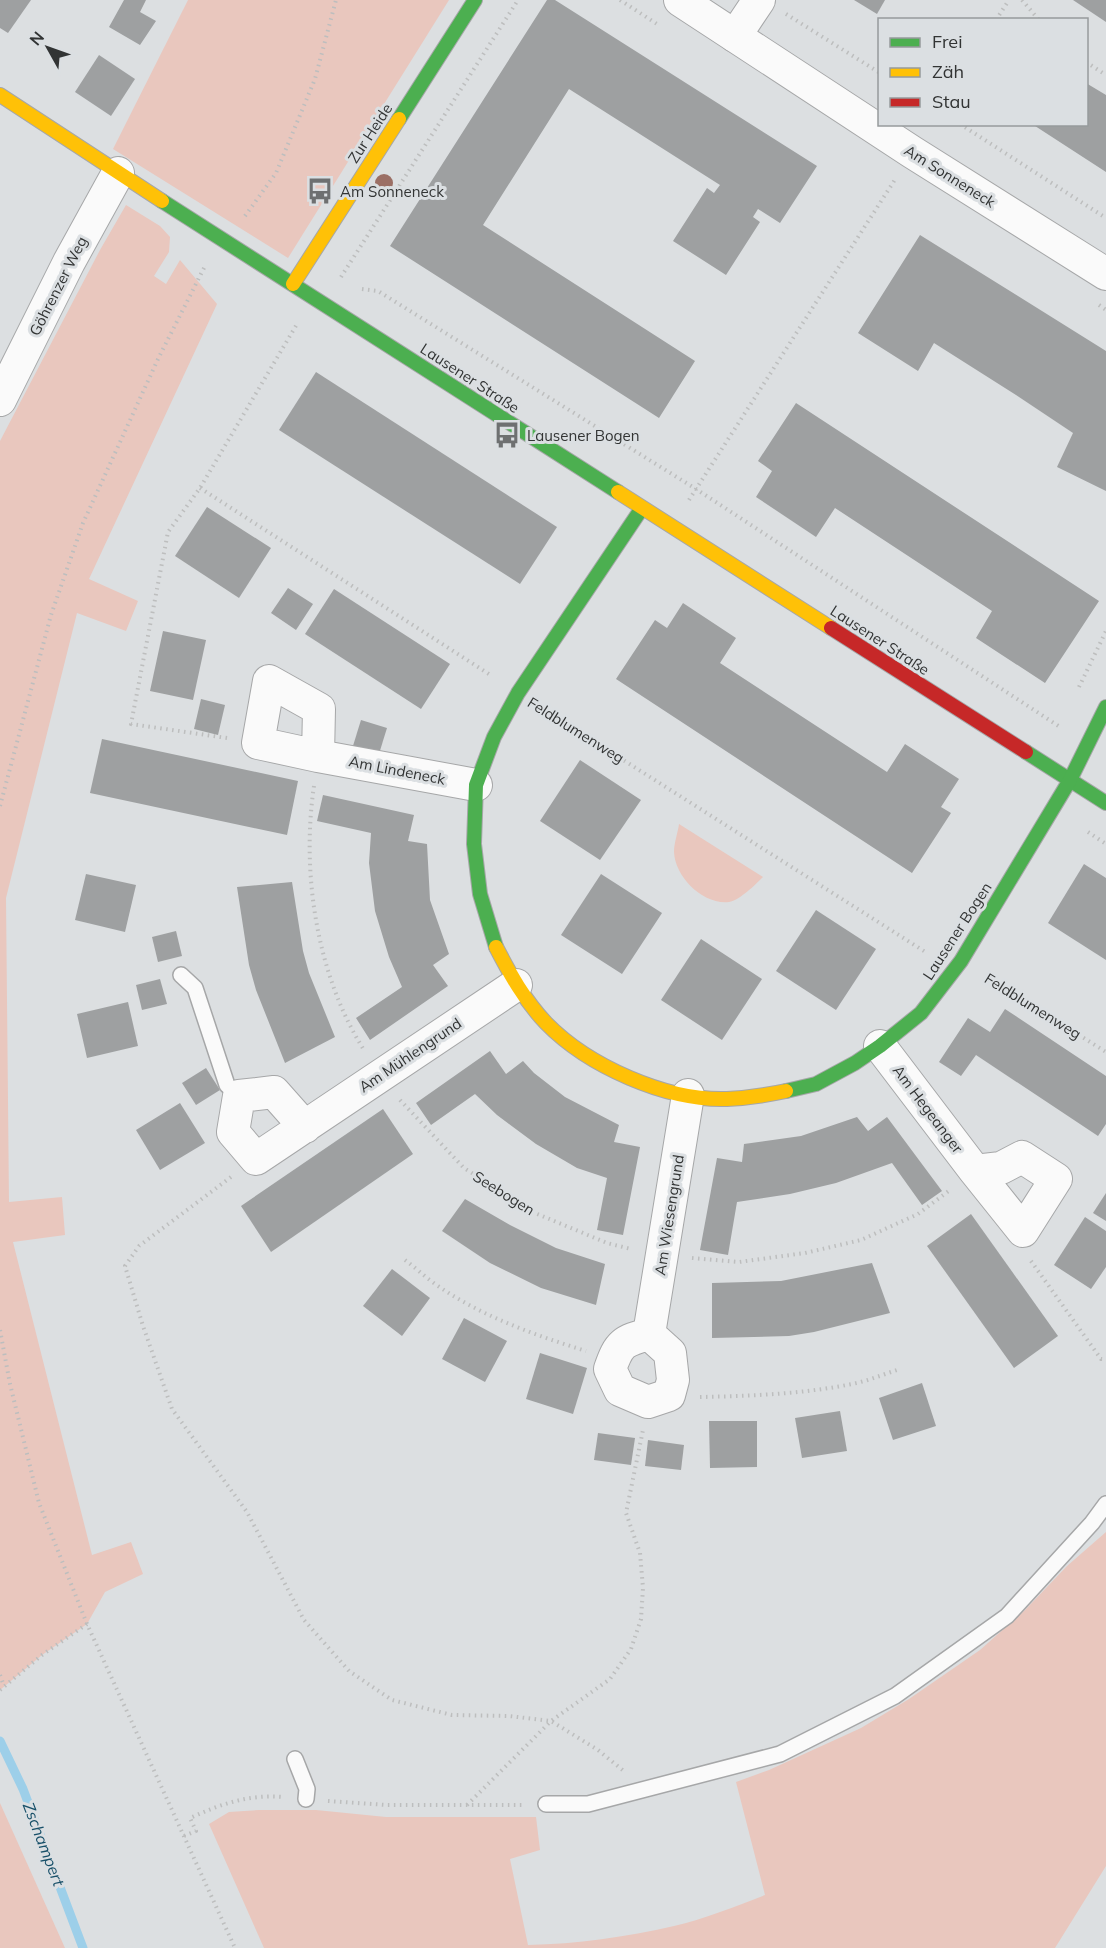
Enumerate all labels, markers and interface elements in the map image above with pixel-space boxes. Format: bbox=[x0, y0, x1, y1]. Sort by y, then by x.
north arrow bbox=[18, 18, 78, 78]
legend bbox=[878, 18, 1088, 126]
text: N bbox=[25, 27, 48, 49]
text: Frei bbox=[932, 30, 962, 53]
text: Zäh bbox=[932, 60, 964, 83]
text: Stau bbox=[932, 90, 971, 113]
street label: Zur Heide bbox=[344, 100, 396, 166]
street label: Am Sonneneck bbox=[901, 140, 999, 212]
bus stop icon: Am Sonneneck bbox=[305, 176, 335, 206]
place label: Am Sonneneck bbox=[340, 182, 444, 201]
street label: Göhrenzer Weg bbox=[25, 233, 91, 339]
street label: Lausener Straße bbox=[417, 339, 523, 417]
bus stop icon: Lausener Bogen bbox=[492, 420, 522, 450]
place label: Lausener Bogen bbox=[527, 426, 640, 445]
street label: Lausener Straße bbox=[827, 601, 933, 679]
street label: Feldblumenweg bbox=[524, 693, 628, 767]
street label: Am Lindeneck bbox=[347, 751, 447, 789]
street label: Lausener Bogen bbox=[918, 879, 996, 983]
street label: Feldblumenweg bbox=[981, 969, 1085, 1043]
street label: Am Mühlengrund bbox=[355, 1014, 465, 1096]
street label: Am Hegeanger bbox=[889, 1061, 968, 1157]
street label: Am Wiesengrund bbox=[650, 1153, 688, 1277]
street label: Seebogen bbox=[470, 1167, 538, 1219]
water label: Zschampert bbox=[19, 1799, 69, 1889]

